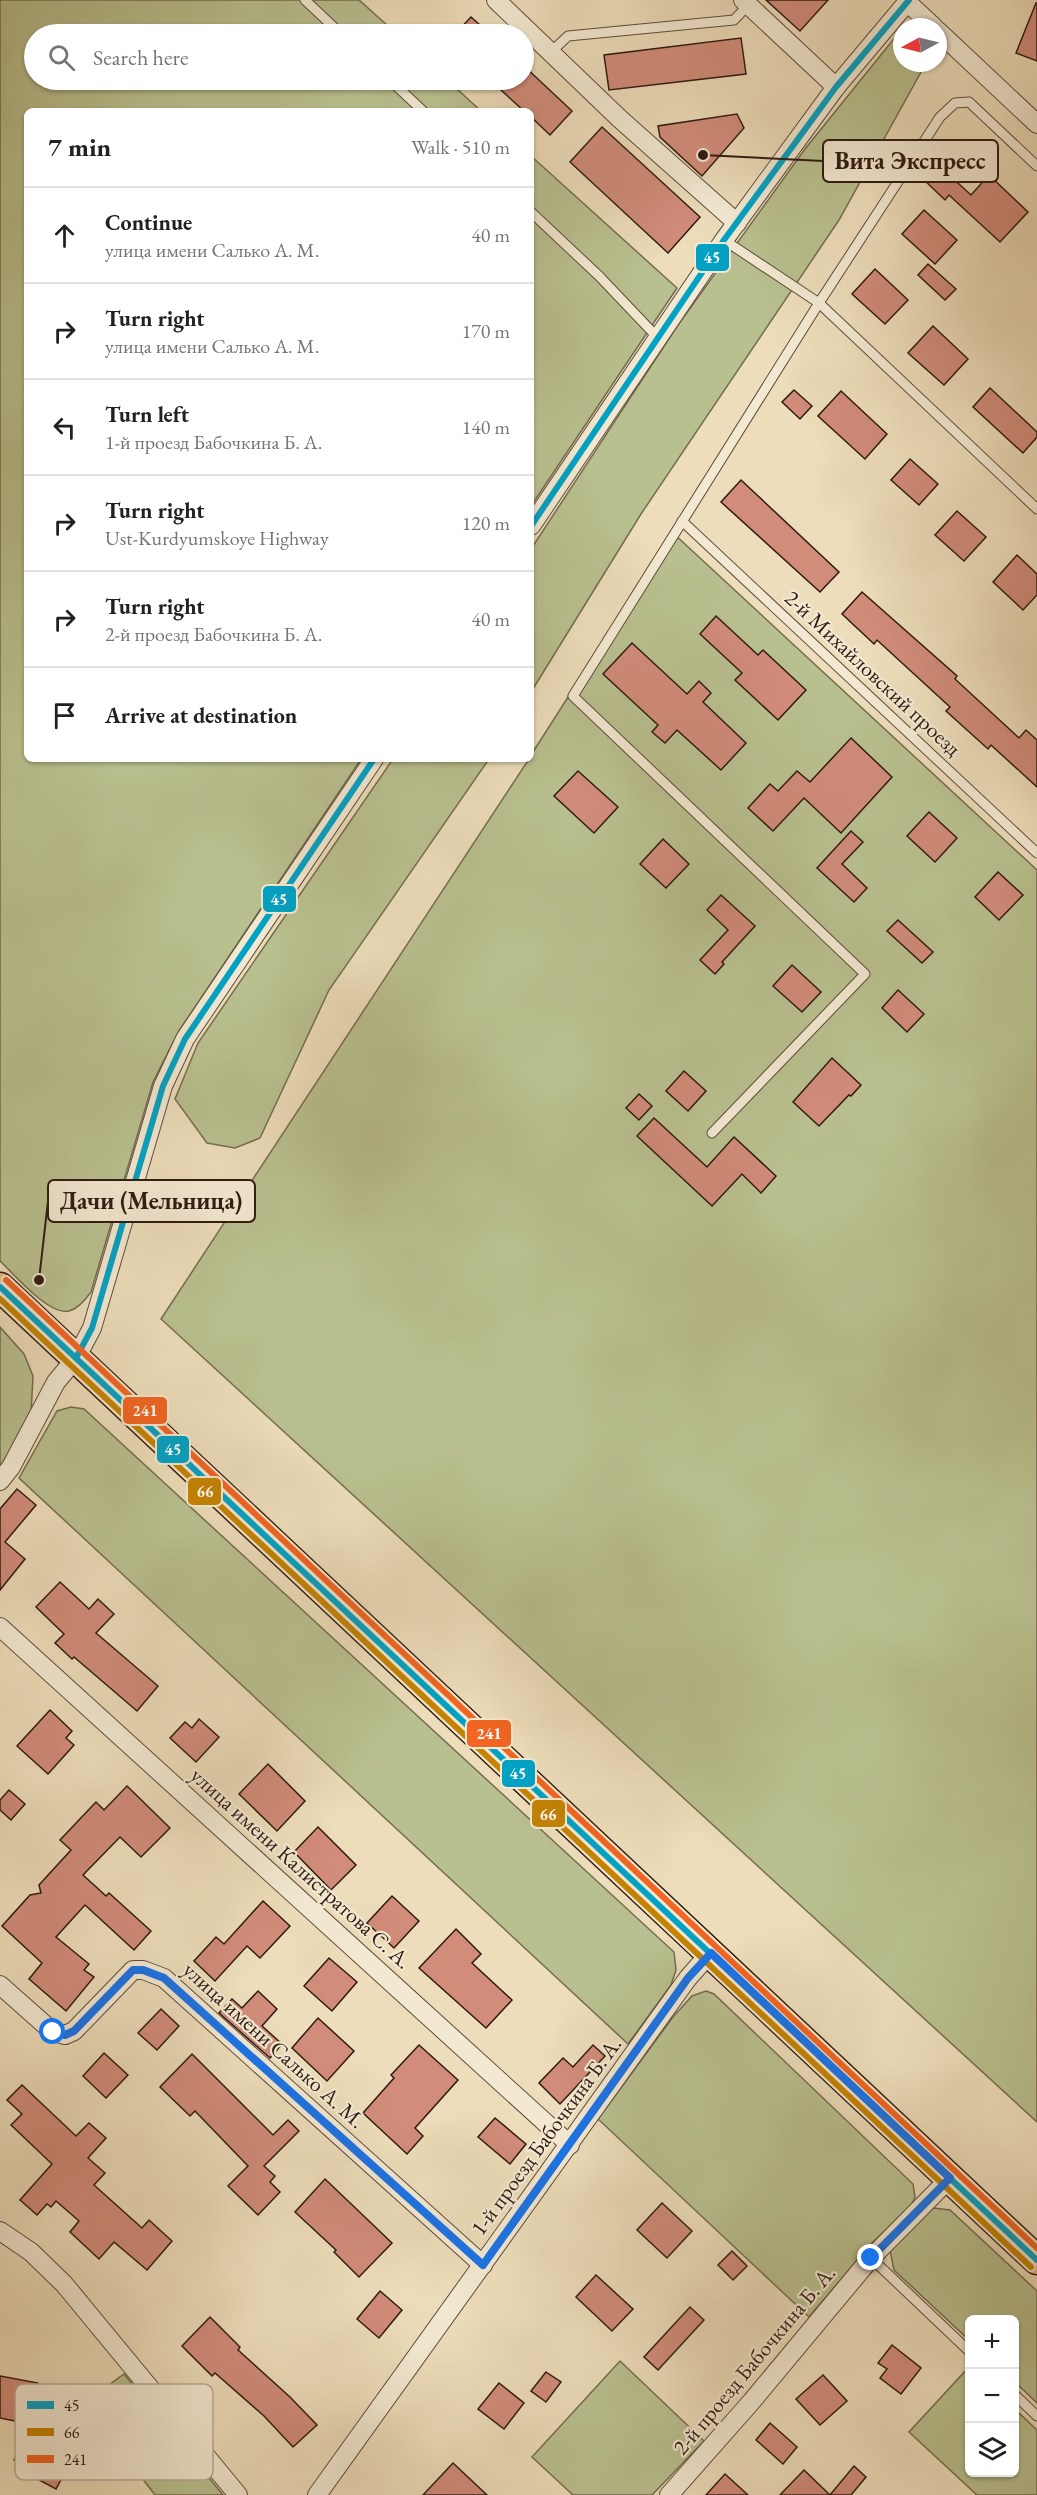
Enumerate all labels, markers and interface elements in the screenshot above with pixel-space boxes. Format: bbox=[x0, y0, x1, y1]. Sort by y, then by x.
north arrow bbox=[893, 18, 947, 72]
search box bbox=[24, 24, 534, 90]
icon: search bbox=[45, 41, 78, 74]
text: Search here bbox=[93, 43, 188, 72]
text: 7 min bbox=[48, 130, 111, 164]
text: Walk · 510 m bbox=[411, 134, 510, 160]
callout: Вита Экспресс bbox=[823, 140, 998, 182]
text: Вита Экспресс bbox=[834, 145, 986, 176]
text: Continue bbox=[105, 208, 192, 237]
icon: ahead bbox=[48, 219, 81, 252]
text: 40 m bbox=[471, 222, 510, 248]
text: улица имени Салько А. М. bbox=[105, 237, 319, 263]
line badge: 45 bbox=[695, 243, 730, 272]
text: 45 bbox=[704, 247, 720, 268]
text: Turn right bbox=[105, 304, 204, 333]
icon: right bbox=[48, 315, 81, 348]
text: 170 m bbox=[462, 318, 510, 344]
text: улица имени Салько А. М. bbox=[105, 333, 319, 359]
text: Turn left bbox=[105, 400, 189, 429]
icon: left bbox=[48, 411, 81, 444]
text: 140 m bbox=[462, 414, 510, 440]
text: 1-й проезд Бабочкина Б. А. bbox=[105, 429, 322, 455]
text: Turn right bbox=[105, 496, 204, 525]
icon: right bbox=[48, 507, 81, 540]
text: 120 m bbox=[462, 510, 510, 536]
text: Ust-Kurdyumskoye Highway bbox=[105, 525, 329, 551]
street label: 2-й Михайловский проезд bbox=[779, 584, 967, 762]
text: Turn right bbox=[105, 592, 204, 621]
icon: right bbox=[48, 603, 81, 636]
text: 40 m bbox=[471, 606, 510, 632]
text: 2-й проезд Бабочкина Б. А. bbox=[105, 621, 322, 647]
icon: arrive bbox=[48, 699, 81, 732]
text: Arrive at destination bbox=[105, 701, 297, 730]
line badge: 45 bbox=[262, 885, 297, 913]
text: 45 bbox=[271, 889, 287, 910]
callout: Дачи (Мельница) bbox=[48, 1180, 255, 1222]
text: Дачи (Мельница) bbox=[60, 1185, 242, 1216]
line badge: 241 bbox=[122, 1396, 168, 1425]
text: 241 bbox=[132, 1400, 158, 1421]
line badge: 45 bbox=[156, 1435, 190, 1464]
text: 45 bbox=[165, 1439, 181, 1460]
line badge: 66 bbox=[187, 1477, 222, 1506]
text: 66 bbox=[197, 1481, 214, 1502]
line badge: 241 bbox=[466, 1719, 512, 1748]
text: 241 bbox=[476, 1723, 502, 1744]
line badge: 45 bbox=[501, 1759, 536, 1788]
street label: улица имени Калистратова С. А. bbox=[184, 1761, 418, 1975]
text: 45 bbox=[510, 1763, 526, 1784]
line badge: 66 bbox=[531, 1799, 566, 1828]
text: 66 bbox=[540, 1804, 557, 1825]
street label: улица имени Салько А. М. bbox=[177, 1955, 371, 2135]
route start bbox=[39, 2018, 65, 2044]
street label: 1-й проезд Бабочкина Б. А. bbox=[464, 2031, 628, 2241]
route end bbox=[857, 2244, 883, 2270]
street label: 2-й проезд Бабочкина Б. А. bbox=[666, 2259, 842, 2461]
map controls bbox=[965, 2315, 1019, 2477]
button: + bbox=[965, 2315, 1019, 2369]
button: − bbox=[965, 2369, 1019, 2423]
legend bbox=[15, 2384, 213, 2480]
text: 45 bbox=[64, 2395, 79, 2416]
text: 66 bbox=[64, 2422, 80, 2443]
button: layers bbox=[965, 2423, 1019, 2477]
text: 241 bbox=[64, 2449, 87, 2470]

